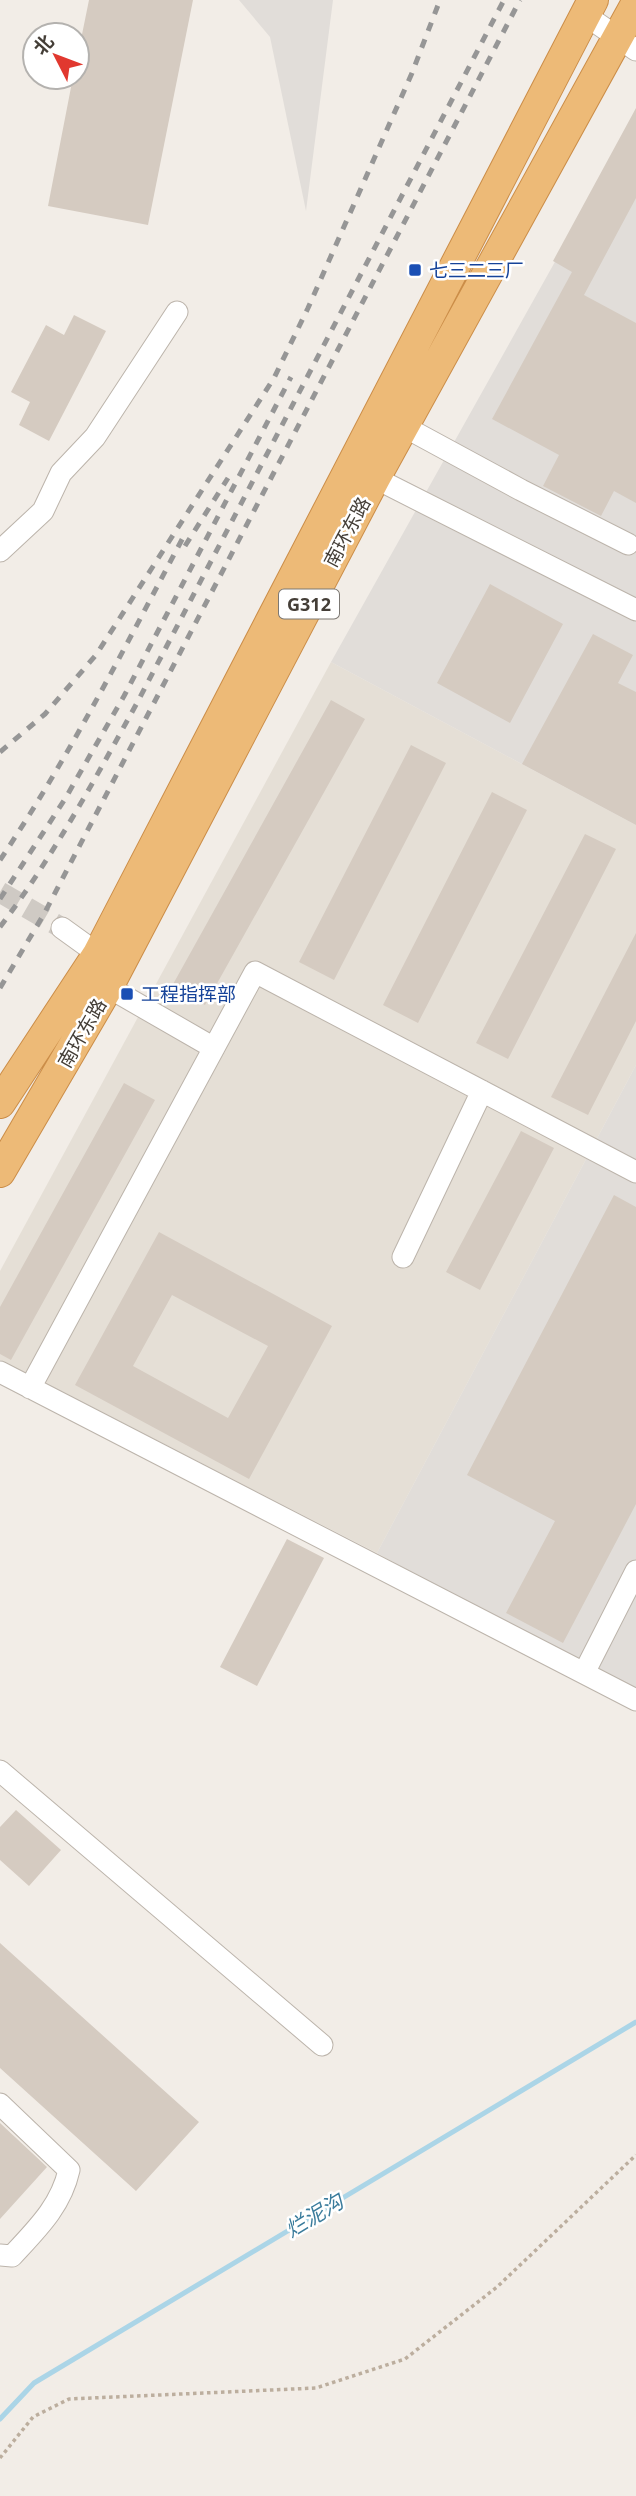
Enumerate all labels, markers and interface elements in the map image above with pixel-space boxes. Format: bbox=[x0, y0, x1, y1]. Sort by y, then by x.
north arrow bbox=[21, 21, 91, 91]
text: 北 bbox=[27, 29, 59, 60]
place label: 七三二三厂 bbox=[429, 257, 524, 283]
marker: 七三二三厂 bbox=[407, 262, 423, 278]
street label: 南环东路 bbox=[318, 492, 376, 572]
road number: G312 bbox=[279, 590, 339, 618]
place label: 工程指挥部 bbox=[141, 981, 236, 1007]
marker: 工程指挥部 bbox=[119, 986, 135, 1002]
street label: 南环东路 bbox=[52, 994, 112, 1072]
water label: 烂泥沟 bbox=[280, 2186, 350, 2243]

